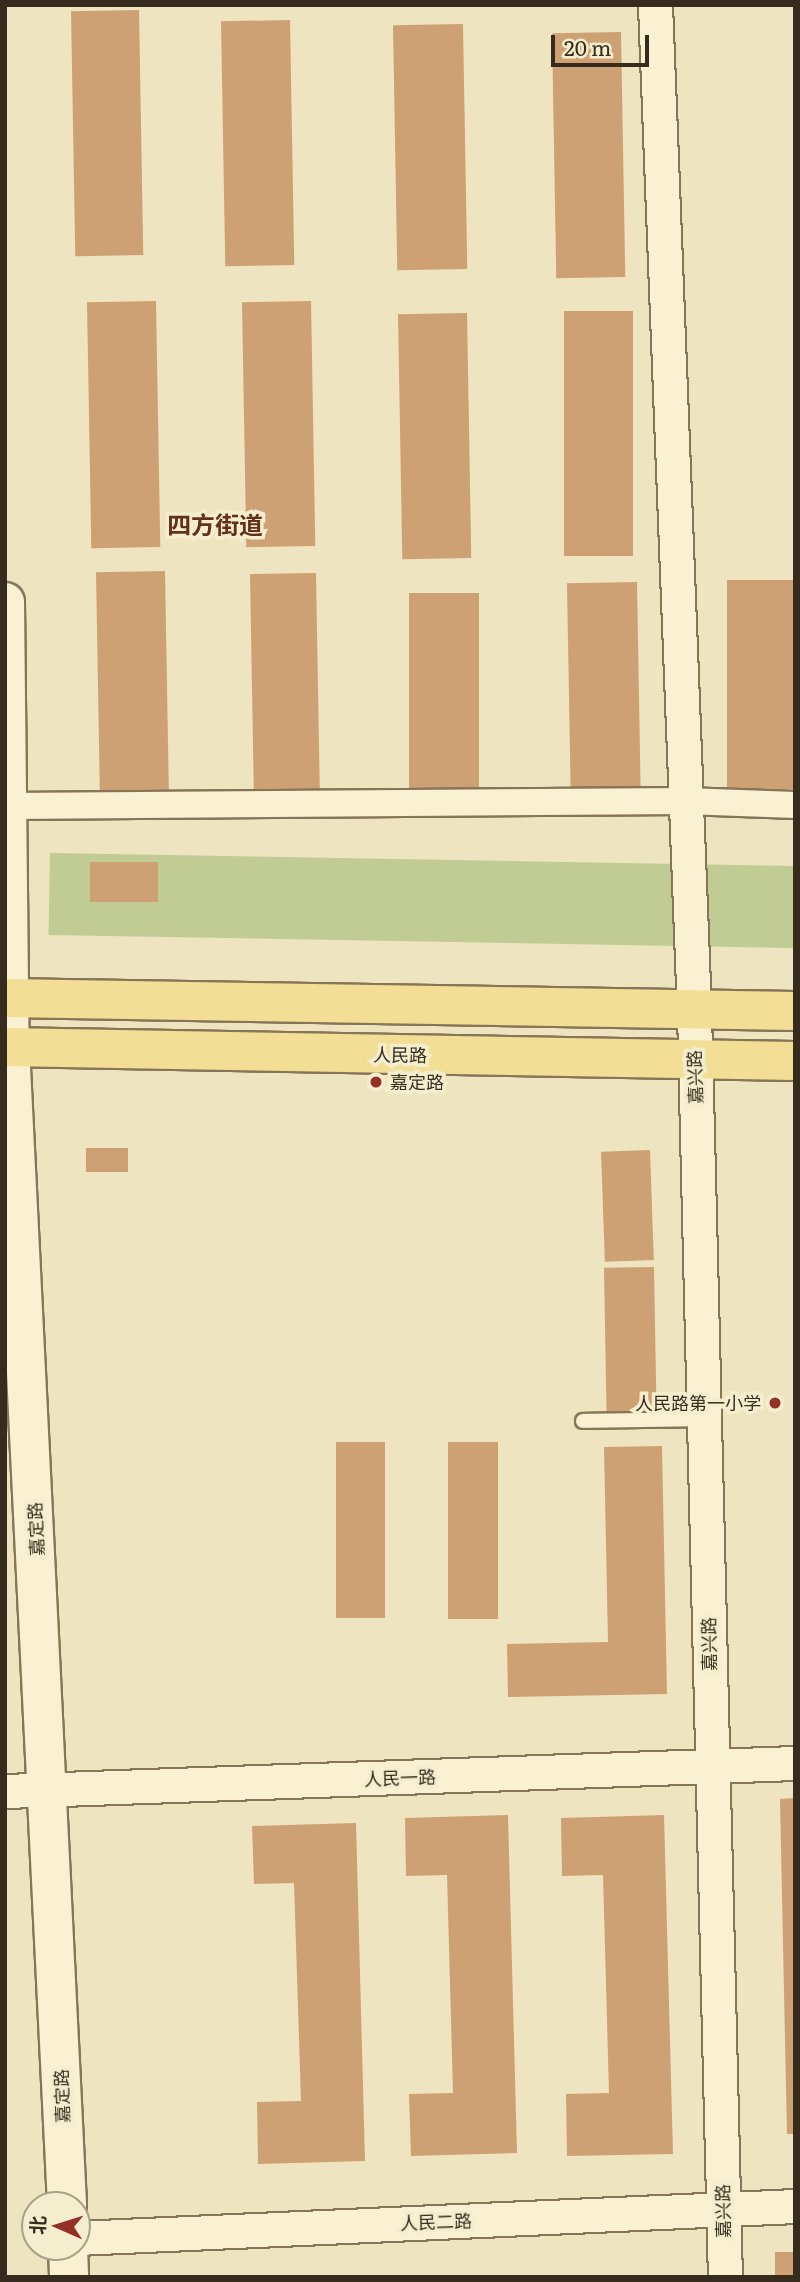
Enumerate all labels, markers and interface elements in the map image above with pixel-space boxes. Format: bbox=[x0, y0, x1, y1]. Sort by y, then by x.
scale bar bbox=[555, 21, 653, 65]
text: 20 m bbox=[564, 31, 611, 62]
district label: 四方街道 bbox=[167, 510, 263, 538]
street label: 人民路 bbox=[373, 1044, 427, 1066]
street label: 嘉兴路 bbox=[683, 1050, 707, 1104]
place label: 嘉定路 bbox=[390, 1071, 444, 1093]
marker: 嘉定路 bbox=[368, 1074, 384, 1090]
place label: 人民路第一小学 bbox=[635, 1392, 761, 1414]
marker: 人民路第一小学 bbox=[767, 1395, 783, 1411]
street label: 嘉定路 bbox=[24, 1501, 48, 1557]
street label: 嘉兴路 bbox=[698, 1617, 720, 1671]
street label: 人民一路 bbox=[364, 1766, 436, 1790]
street label: 嘉定路 bbox=[50, 2069, 74, 2123]
street label: 嘉兴路 bbox=[712, 2184, 734, 2238]
north arrow bbox=[21, 2191, 91, 2261]
street label: 人民二路 bbox=[400, 2210, 472, 2234]
text: 北 bbox=[23, 2215, 52, 2235]

